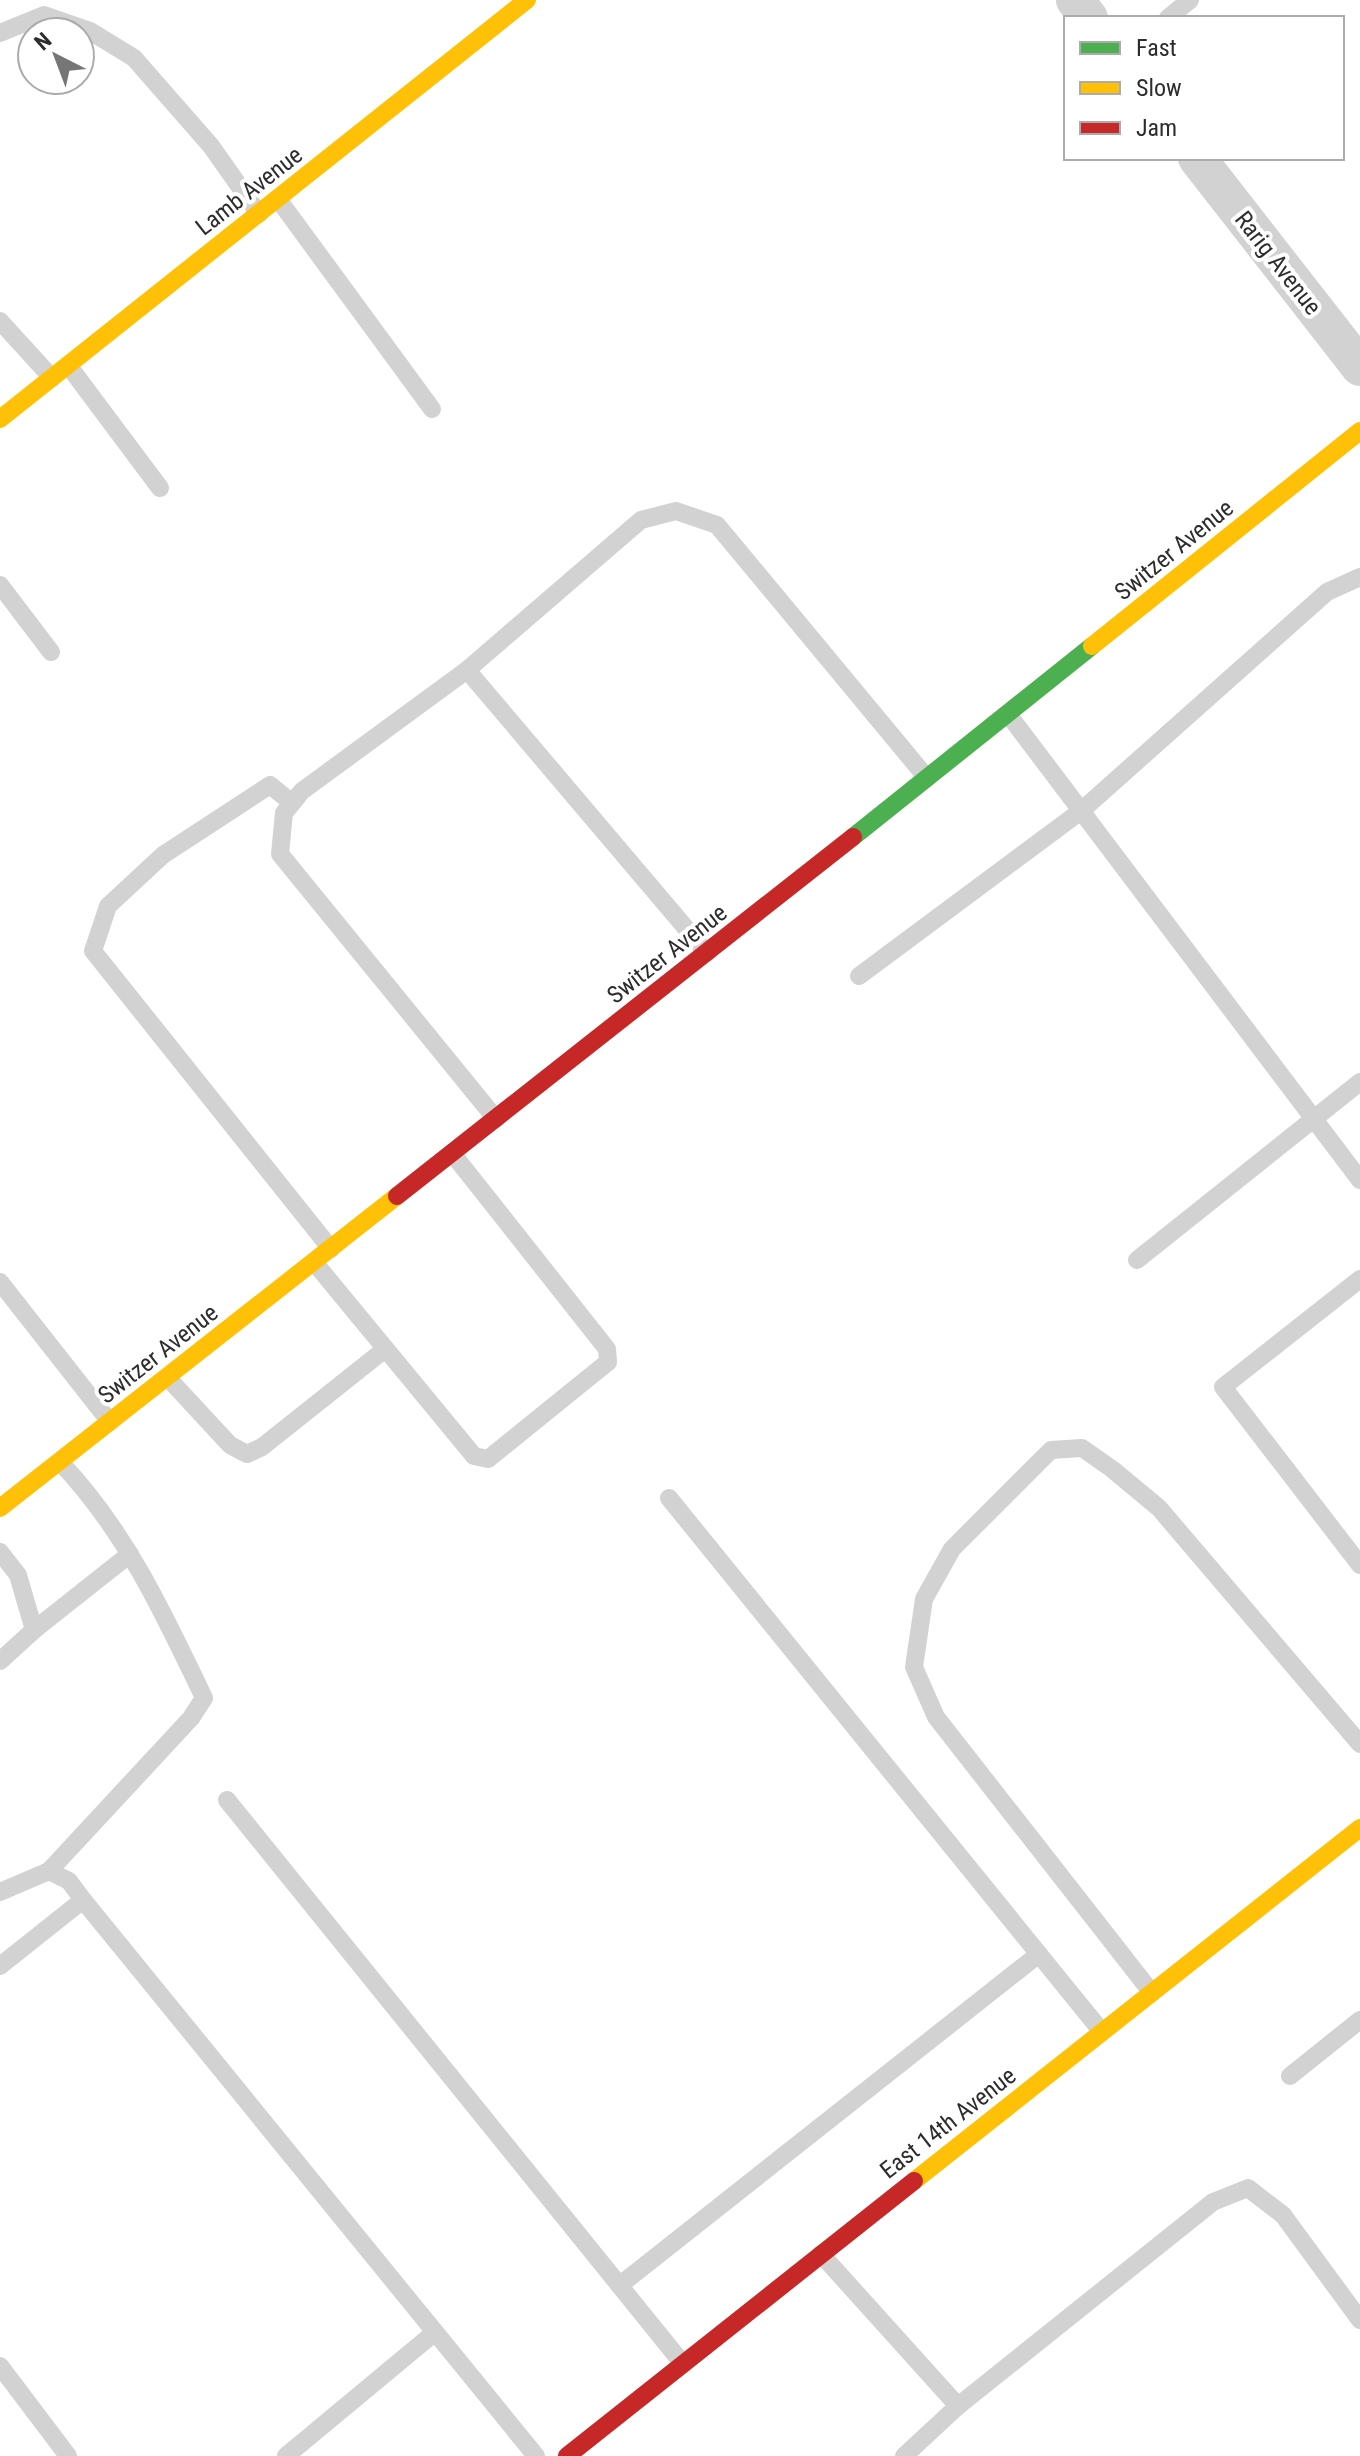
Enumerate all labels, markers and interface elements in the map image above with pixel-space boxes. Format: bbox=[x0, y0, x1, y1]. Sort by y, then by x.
north arrow bbox=[16, 16, 96, 96]
legend bbox=[1064, 16, 1344, 160]
text: N bbox=[30, 28, 56, 55]
text: Fast bbox=[1136, 34, 1177, 62]
text: Slow bbox=[1136, 74, 1182, 102]
text: Jam bbox=[1136, 114, 1177, 142]
street label: Lamb Avenue bbox=[190, 141, 308, 241]
street label: Rarig Avenue bbox=[1229, 206, 1327, 320]
street label: Switzer Avenue bbox=[1109, 494, 1239, 606]
street label: Switzer Avenue bbox=[602, 899, 732, 1009]
street label: Switzer Avenue bbox=[93, 1299, 223, 1409]
street label: East 14th Avenue bbox=[875, 2061, 1021, 2185]

